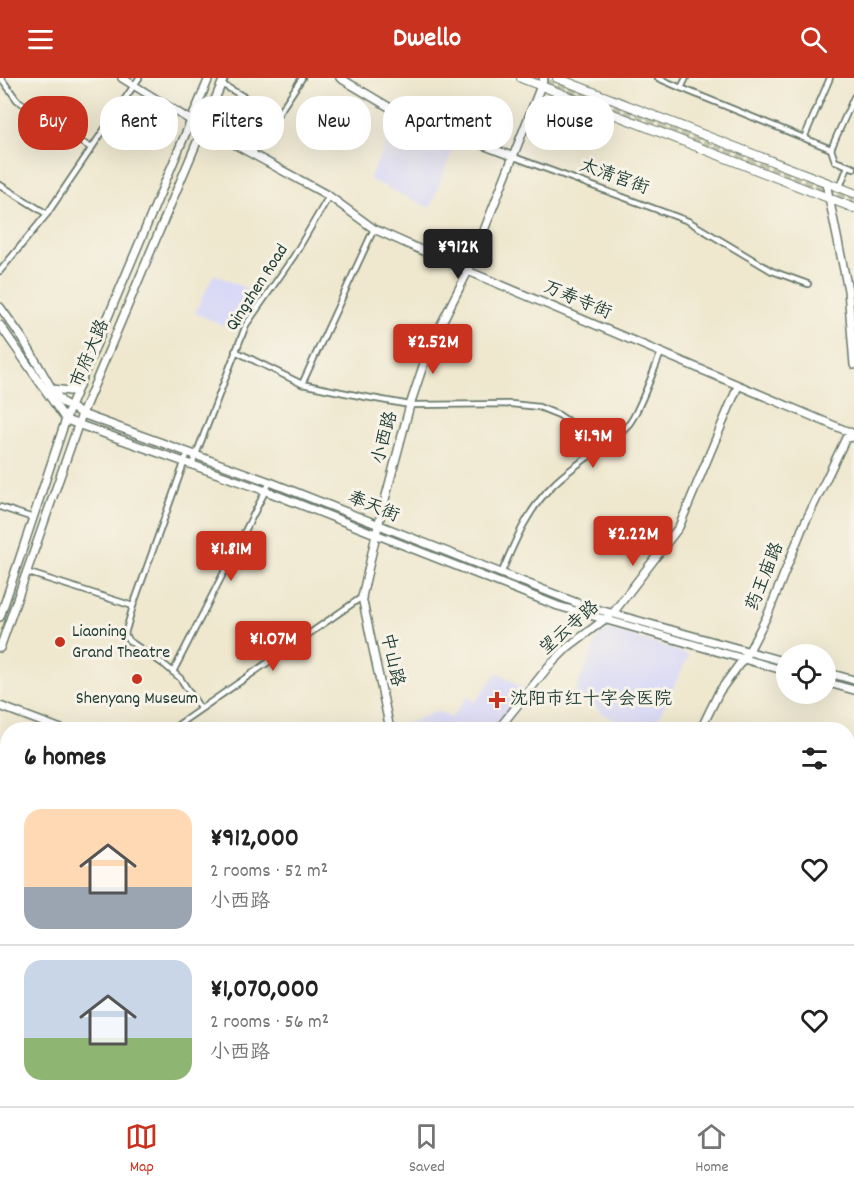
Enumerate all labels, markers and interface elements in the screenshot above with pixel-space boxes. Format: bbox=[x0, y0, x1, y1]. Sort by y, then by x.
text: Dwello bbox=[393, 20, 461, 59]
icon: menu bbox=[24, 23, 57, 56]
icon: search bbox=[797, 23, 830, 56]
chip: Buy bbox=[18, 96, 88, 150]
chip: Rent bbox=[100, 96, 178, 150]
chip: Filters bbox=[190, 96, 284, 150]
chip: New bbox=[296, 96, 371, 150]
chip: Apartment bbox=[383, 96, 513, 150]
chip: House bbox=[525, 96, 614, 150]
street label: 太清宫街 bbox=[576, 154, 652, 202]
pin: ¥912K bbox=[416, 229, 500, 280]
text: ¥912K bbox=[437, 234, 479, 262]
street label: Qingzhen Road bbox=[221, 240, 295, 336]
street label: 万寿寺街 bbox=[539, 275, 615, 327]
street label: 市府大路 bbox=[65, 316, 117, 392]
pin: ¥2.52M bbox=[384, 324, 482, 375]
text: ¥2.52M bbox=[407, 329, 459, 357]
street label: 小西路 bbox=[367, 409, 405, 467]
pin: ¥1.9M bbox=[551, 418, 635, 469]
text: ¥1.9M bbox=[574, 423, 612, 451]
street label: 奉天街 bbox=[343, 486, 403, 530]
pin: ¥2.22M bbox=[584, 516, 682, 567]
text: ¥2.22M bbox=[608, 521, 658, 549]
pin: ¥1.81M bbox=[182, 531, 280, 582]
text: ¥1.81M bbox=[210, 536, 252, 564]
street label: 药王庙路 bbox=[741, 539, 791, 615]
street label: 望云寺路 bbox=[535, 596, 605, 662]
place label: Liaoning Grand Theatre bbox=[72, 620, 170, 666]
pin: ¥1.07M bbox=[224, 621, 322, 672]
text: ¥1.07M bbox=[249, 626, 297, 654]
street label: 中山路 bbox=[373, 631, 409, 689]
marker: Liaoning Grand Theatre bbox=[53, 635, 67, 649]
map controls bbox=[776, 644, 836, 704]
button: locate bbox=[776, 644, 836, 704]
marker: Shenyang Museum bbox=[130, 672, 144, 686]
place label: Shenyang Museum bbox=[76, 687, 198, 712]
place label: 沈阳市红十字会医院 bbox=[510, 688, 672, 713]
marker: 沈阳市红十字会医院 bbox=[488, 691, 506, 709]
text: 6 homes bbox=[24, 740, 106, 777]
icon: filters bbox=[798, 742, 831, 775]
text: ¥912,000 bbox=[210, 821, 299, 858]
icon: home bbox=[72, 833, 144, 905]
icon: heart bbox=[798, 853, 831, 886]
text: 2 rooms · 52 m² bbox=[210, 858, 328, 886]
text: 小西路 bbox=[210, 889, 270, 917]
text: ¥1,070,000 bbox=[210, 972, 319, 1009]
icon: home bbox=[72, 984, 144, 1056]
icon: heart bbox=[798, 1004, 831, 1037]
text: 2 rooms · 56 m² bbox=[210, 1009, 329, 1037]
text: 小西路 bbox=[210, 1040, 270, 1068]
tab: Map bbox=[125, 1120, 158, 1179]
tab: Saved bbox=[409, 1120, 445, 1179]
tab: Home bbox=[695, 1120, 729, 1179]

